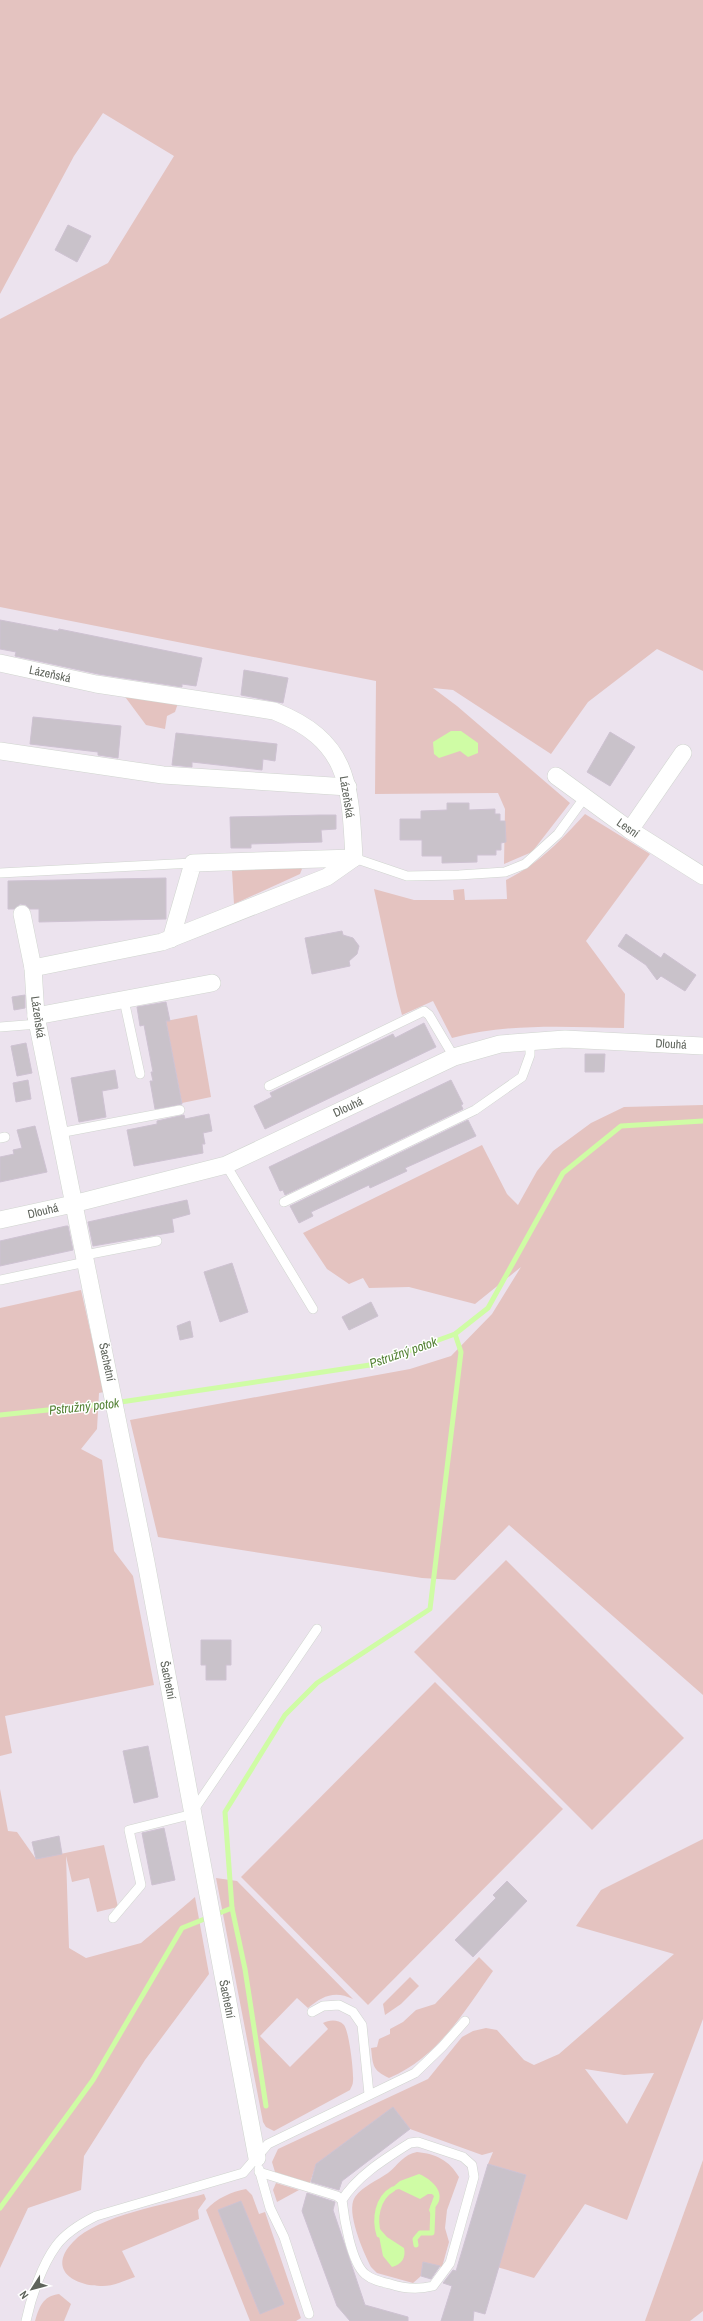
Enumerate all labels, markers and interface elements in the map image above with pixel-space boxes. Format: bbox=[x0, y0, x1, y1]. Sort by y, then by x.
street label: Lázeňská bbox=[28, 662, 73, 686]
street label: Lázeňská bbox=[336, 775, 358, 820]
street label: Lesní bbox=[614, 815, 643, 842]
street label: Lázeňská bbox=[27, 995, 49, 1039]
street label: Dlouhá bbox=[655, 1035, 688, 1053]
street label: Dlouhá bbox=[330, 1093, 366, 1121]
street label: Dlouhá bbox=[26, 1200, 60, 1222]
water label: Pstružný potok bbox=[367, 1333, 440, 1372]
street label: Šachetní bbox=[95, 1341, 119, 1383]
water label: Pstružný potok bbox=[48, 1394, 121, 1419]
street label: Šachetní bbox=[156, 1659, 180, 1701]
street label: Šachetní bbox=[215, 1978, 239, 2020]
north arrow bbox=[12, 2269, 52, 2309]
text: N bbox=[16, 2288, 31, 2302]

